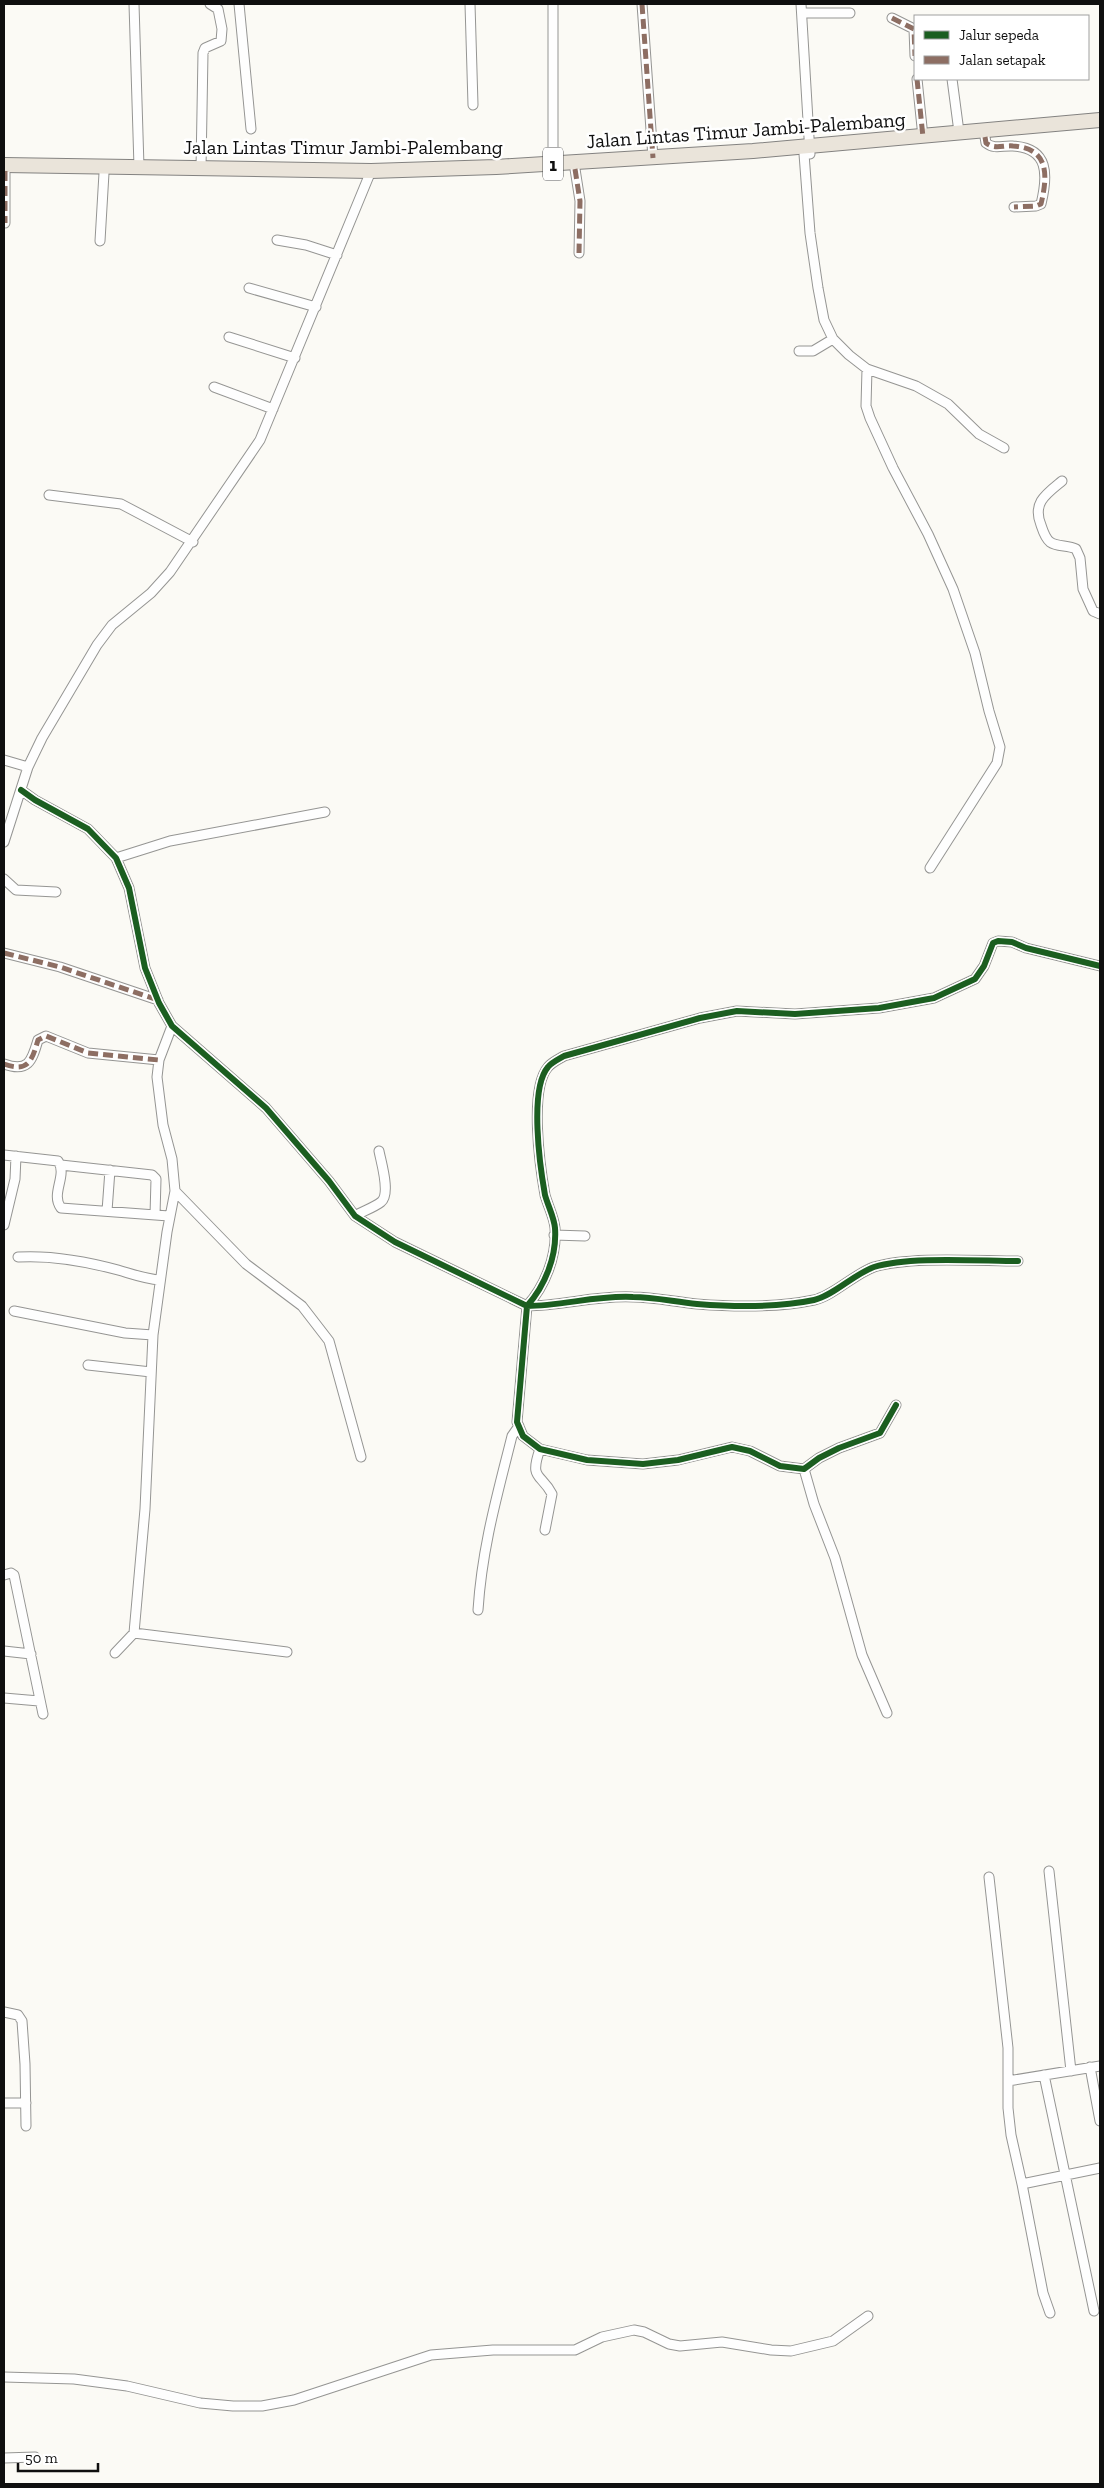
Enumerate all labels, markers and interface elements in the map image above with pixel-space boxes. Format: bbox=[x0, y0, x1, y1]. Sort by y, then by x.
legend bbox=[914, 15, 1089, 80]
text: Jalur sepeda bbox=[959, 26, 1039, 44]
text: Jalan setapak bbox=[959, 51, 1046, 69]
street label: Jalan Lintas Timur Jambi-Palembang bbox=[586, 107, 906, 153]
street label: Jalan Lintas Timur Jambi-Palembang bbox=[183, 135, 503, 159]
road number: 1 bbox=[543, 147, 563, 180]
scale bar bbox=[18, 2440, 98, 2472]
text: 50 m bbox=[25, 2449, 58, 2467]

